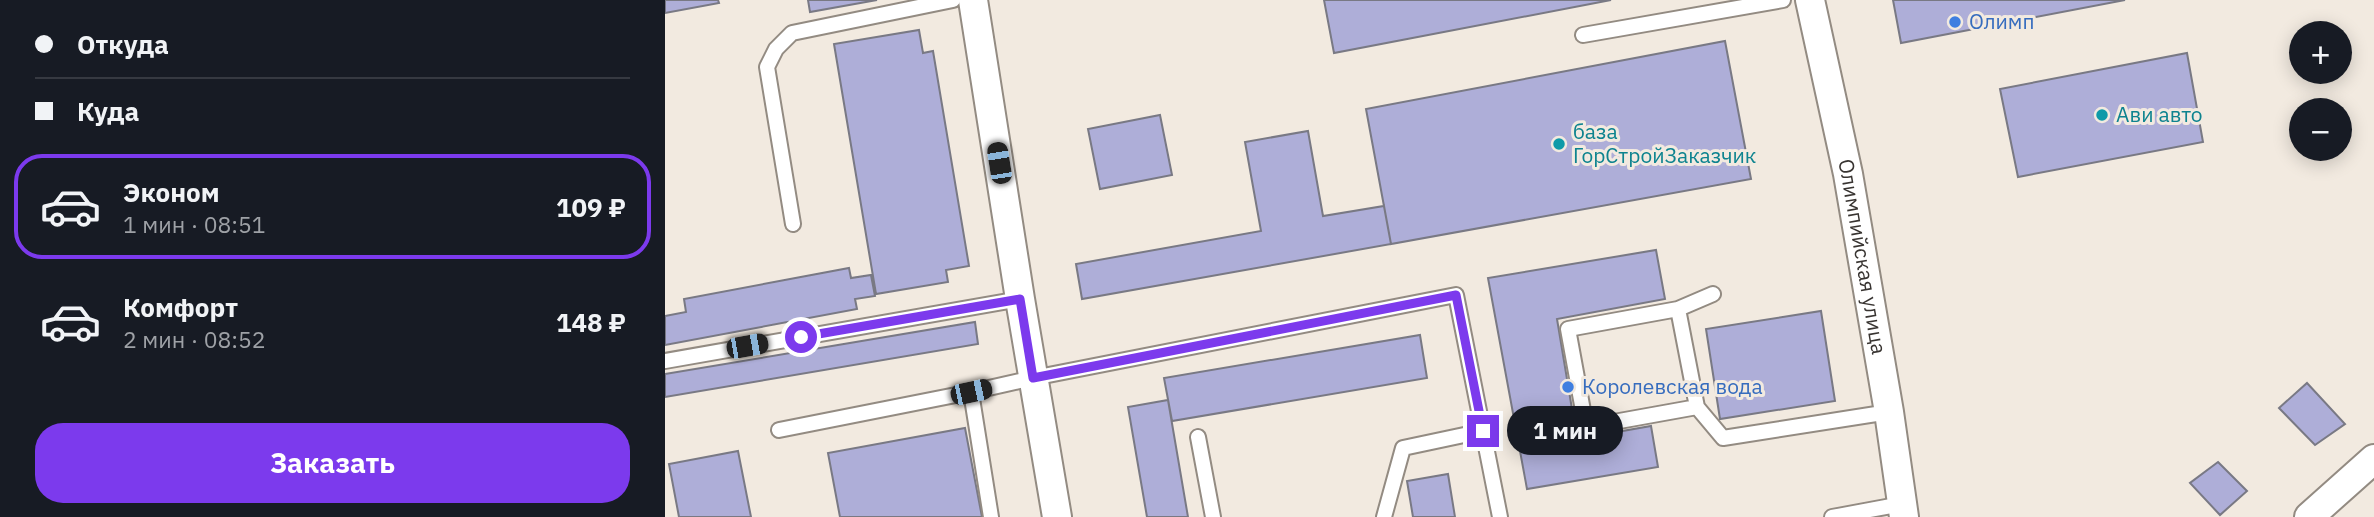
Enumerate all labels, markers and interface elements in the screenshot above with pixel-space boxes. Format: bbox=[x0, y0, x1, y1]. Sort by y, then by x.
place label: Олимп bbox=[1969, 7, 2035, 35]
marker: Олимп bbox=[1947, 14, 1963, 30]
map controls bbox=[2289, 21, 2352, 161]
button: + bbox=[2289, 21, 2352, 84]
text: Откуда bbox=[77, 27, 169, 61]
text: Куда bbox=[77, 94, 139, 128]
button: − bbox=[2289, 98, 2352, 161]
place label: Ави авто bbox=[2116, 100, 2203, 128]
marker: Ави авто bbox=[2094, 107, 2110, 123]
place label: база ГорСтройЗаказчик bbox=[1573, 117, 1756, 169]
marker: база ГорСтройЗаказчик bbox=[1551, 136, 1567, 152]
car bbox=[986, 141, 1013, 185]
street label: Олимпийская улица bbox=[1832, 156, 1894, 356]
icon: car bbox=[39, 175, 102, 238]
text: Эконом bbox=[123, 175, 220, 209]
text: 109 ₽ bbox=[556, 190, 626, 224]
text: 1 мин · 08:51 bbox=[123, 209, 266, 239]
icon: car bbox=[39, 290, 102, 353]
text: Комфорт bbox=[123, 290, 238, 324]
text: 148 ₽ bbox=[556, 305, 626, 339]
route start bbox=[785, 321, 817, 353]
text: 2 мин · 08:52 bbox=[123, 324, 266, 354]
car bbox=[725, 332, 770, 360]
place label: Королевская вода bbox=[1582, 372, 1763, 400]
car bbox=[949, 377, 994, 407]
marker: Королевская вода bbox=[1560, 379, 1576, 395]
callout: 1 мин bbox=[1507, 406, 1623, 456]
route end bbox=[1467, 415, 1499, 447]
text: 1 мин bbox=[1533, 415, 1597, 445]
button: Заказать bbox=[35, 423, 630, 503]

